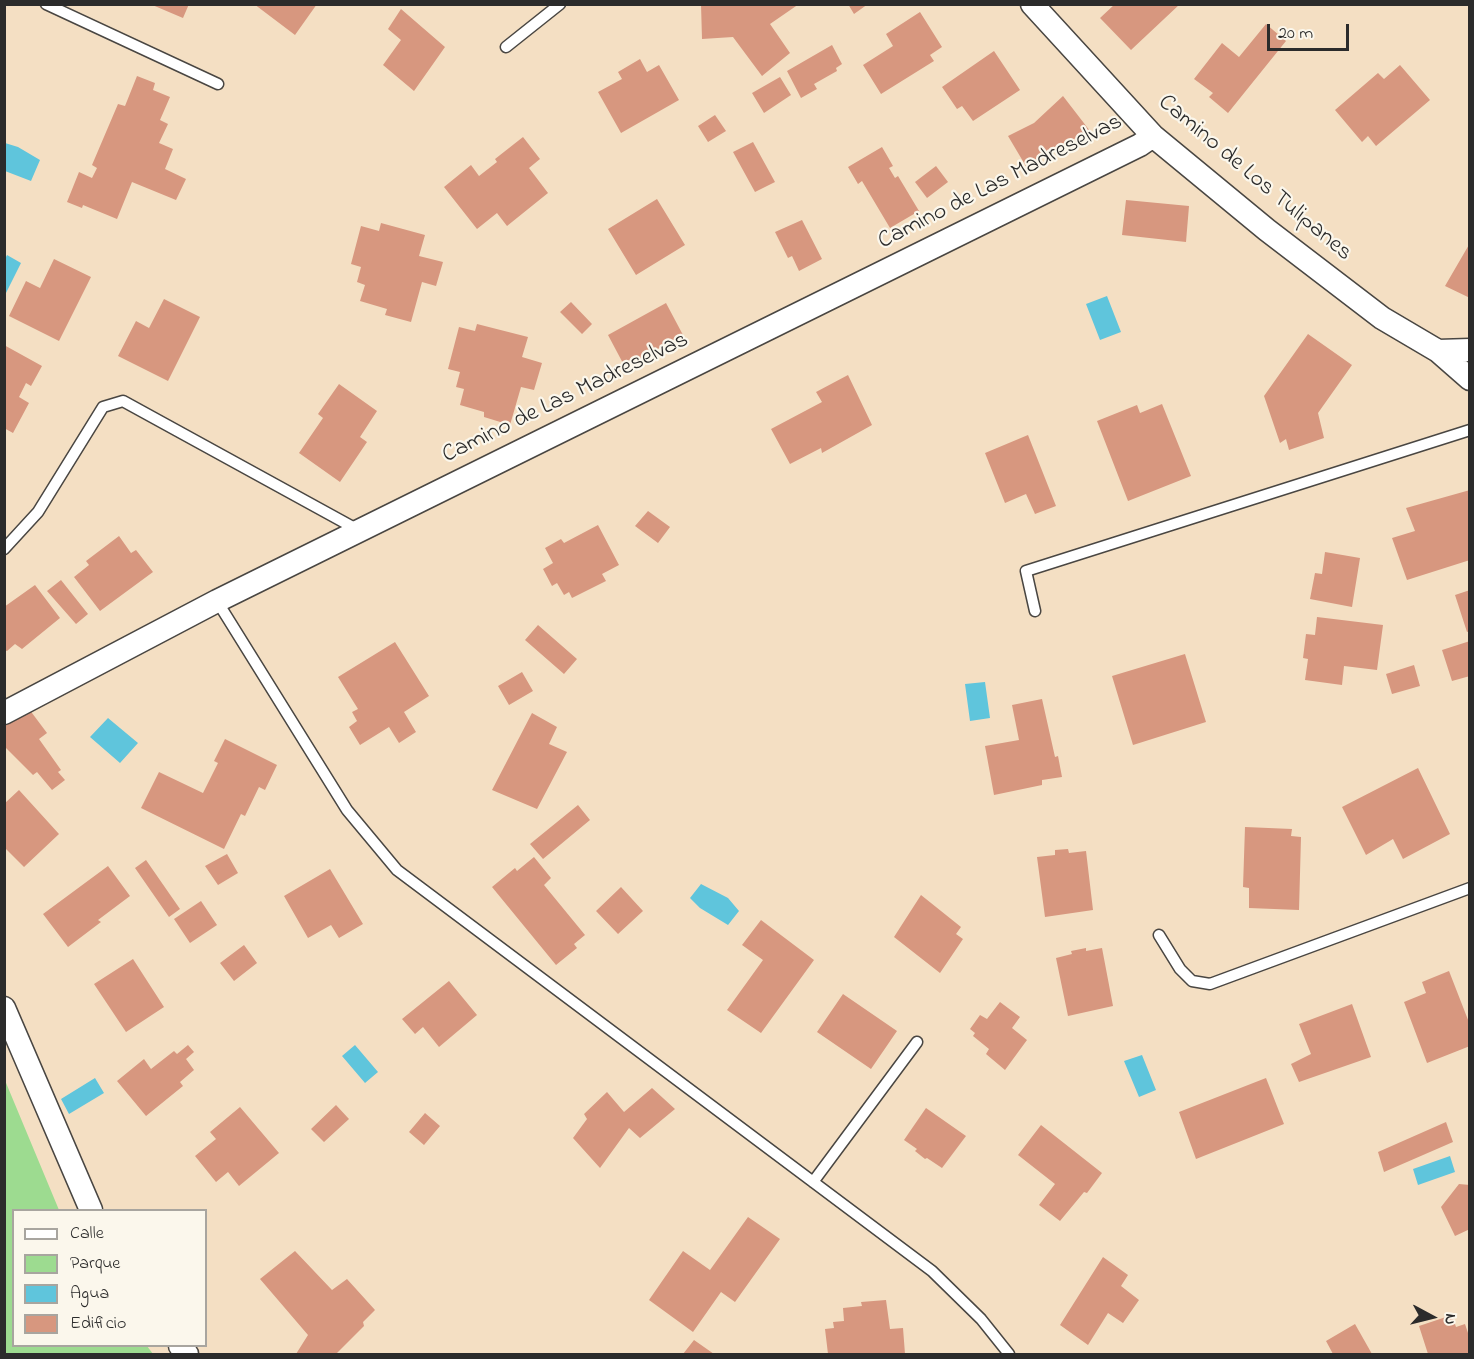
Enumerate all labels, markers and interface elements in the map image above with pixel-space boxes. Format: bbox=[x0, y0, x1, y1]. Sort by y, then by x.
scale bar bbox=[1270, 12, 1352, 50]
text: 20 m bbox=[1278, 21, 1313, 47]
street label: Camino de Los Tulipanes bbox=[1151, 89, 1357, 269]
street label: Camino de Las Madreselvas bbox=[874, 109, 1128, 257]
street label: Camino de Las Madreselvas bbox=[438, 327, 694, 471]
legend bbox=[12, 1209, 207, 1347]
text: Calle bbox=[70, 1221, 104, 1247]
text: Parque bbox=[70, 1251, 120, 1277]
text: Agua bbox=[70, 1281, 109, 1307]
north arrow bbox=[1402, 1287, 1462, 1347]
text: Edificio bbox=[70, 1311, 126, 1337]
text: N bbox=[1437, 1312, 1462, 1326]

